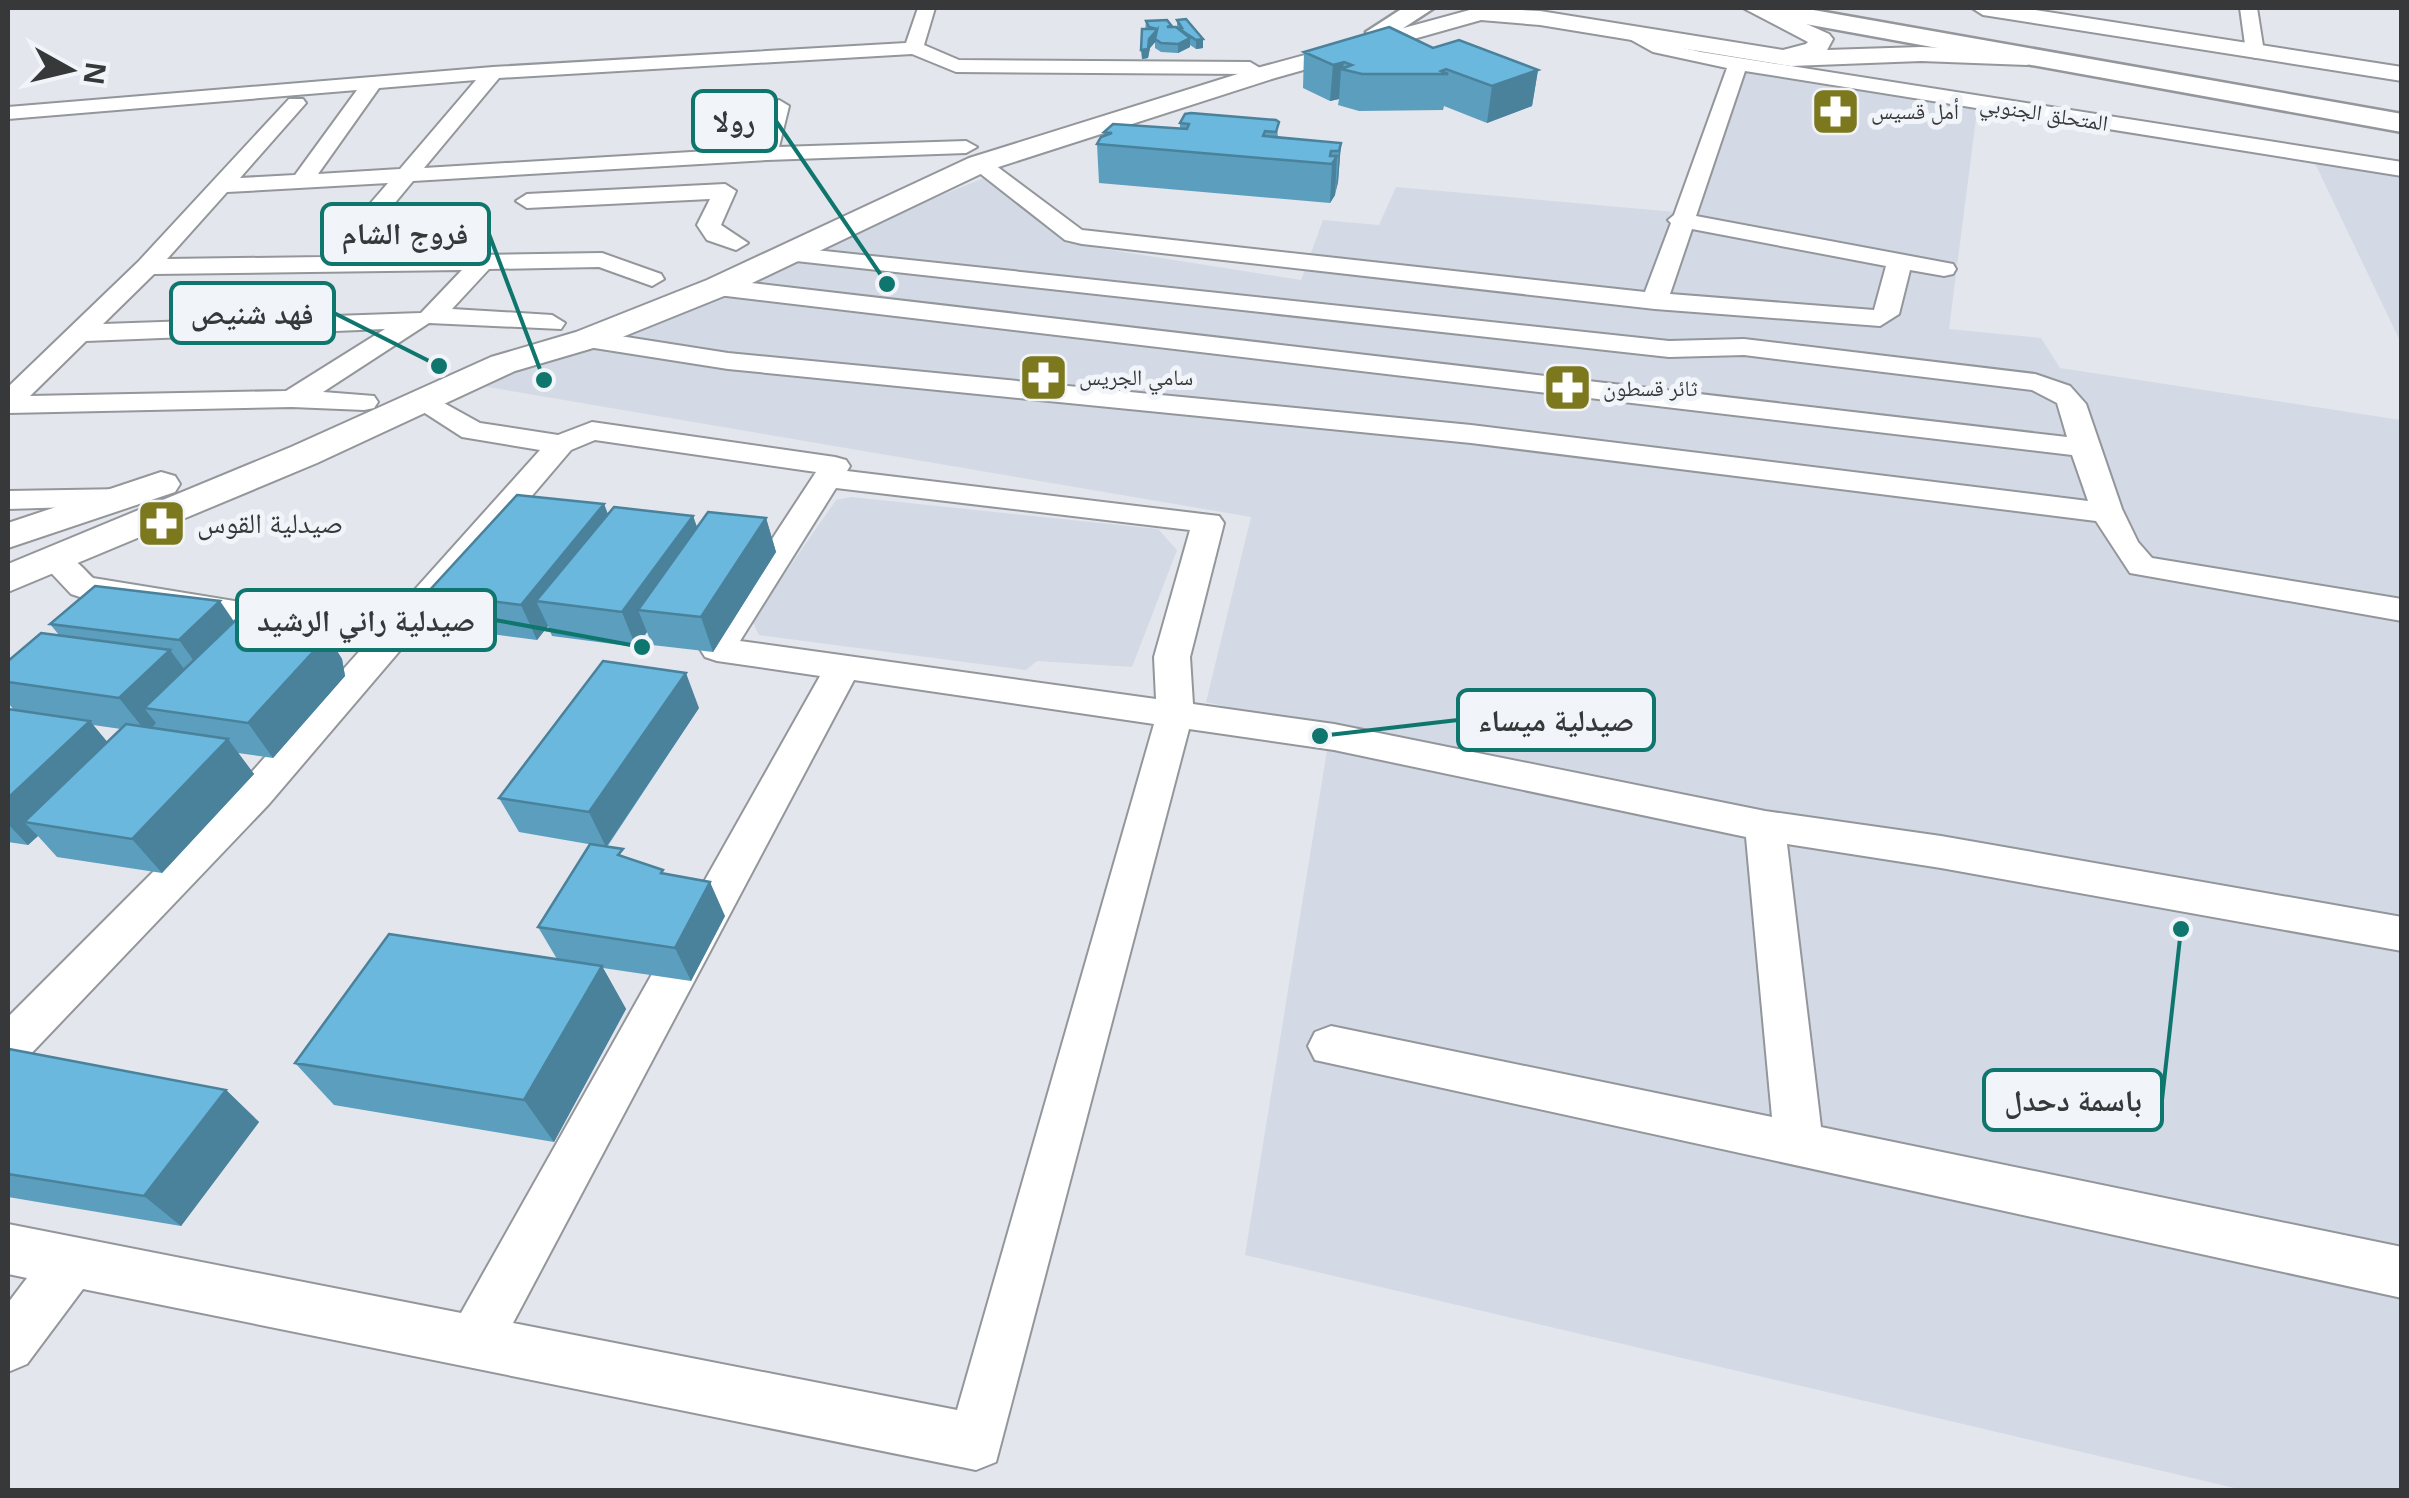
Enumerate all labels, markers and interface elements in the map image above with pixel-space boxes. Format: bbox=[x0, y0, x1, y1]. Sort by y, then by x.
north arrow bbox=[20, 20, 120, 120]
text: N bbox=[75, 60, 116, 88]
pharmacy icon: أمل قسيس bbox=[1810, 85, 1862, 137]
street label: المتحلق الجنوبي bbox=[1977, 87, 2110, 140]
callout: رولا bbox=[693, 91, 776, 151]
place label: أمل قسيس bbox=[1871, 95, 1959, 125]
text: رولا bbox=[713, 100, 755, 141]
callout: فروج الشام bbox=[322, 204, 489, 264]
text: فروج الشام bbox=[342, 212, 468, 255]
callout: فهد شنيص bbox=[171, 283, 334, 343]
text: فهد شنيص bbox=[190, 292, 314, 333]
pharmacy icon: سامي الجريس bbox=[1018, 351, 1070, 403]
place label: سامي الجريس bbox=[1079, 361, 1193, 395]
pharmacy icon: ثائر قسطون bbox=[1542, 362, 1594, 414]
place label: ثائر قسطون bbox=[1603, 372, 1698, 402]
pharmacy icon: صيدلية القوس bbox=[136, 497, 188, 549]
place label: صيدلية القوس bbox=[197, 503, 343, 541]
callout: صيدلية راني الرشيد bbox=[237, 590, 495, 650]
text: صيدلية راني الرشيد bbox=[257, 599, 475, 644]
callout: صيدلية ميساء bbox=[1458, 690, 1654, 750]
text: صيدلية ميساء bbox=[1478, 699, 1634, 740]
callout: باسمة دحدل bbox=[1984, 1070, 2162, 1130]
text: باسمة دحدل bbox=[2004, 1079, 2142, 1120]

